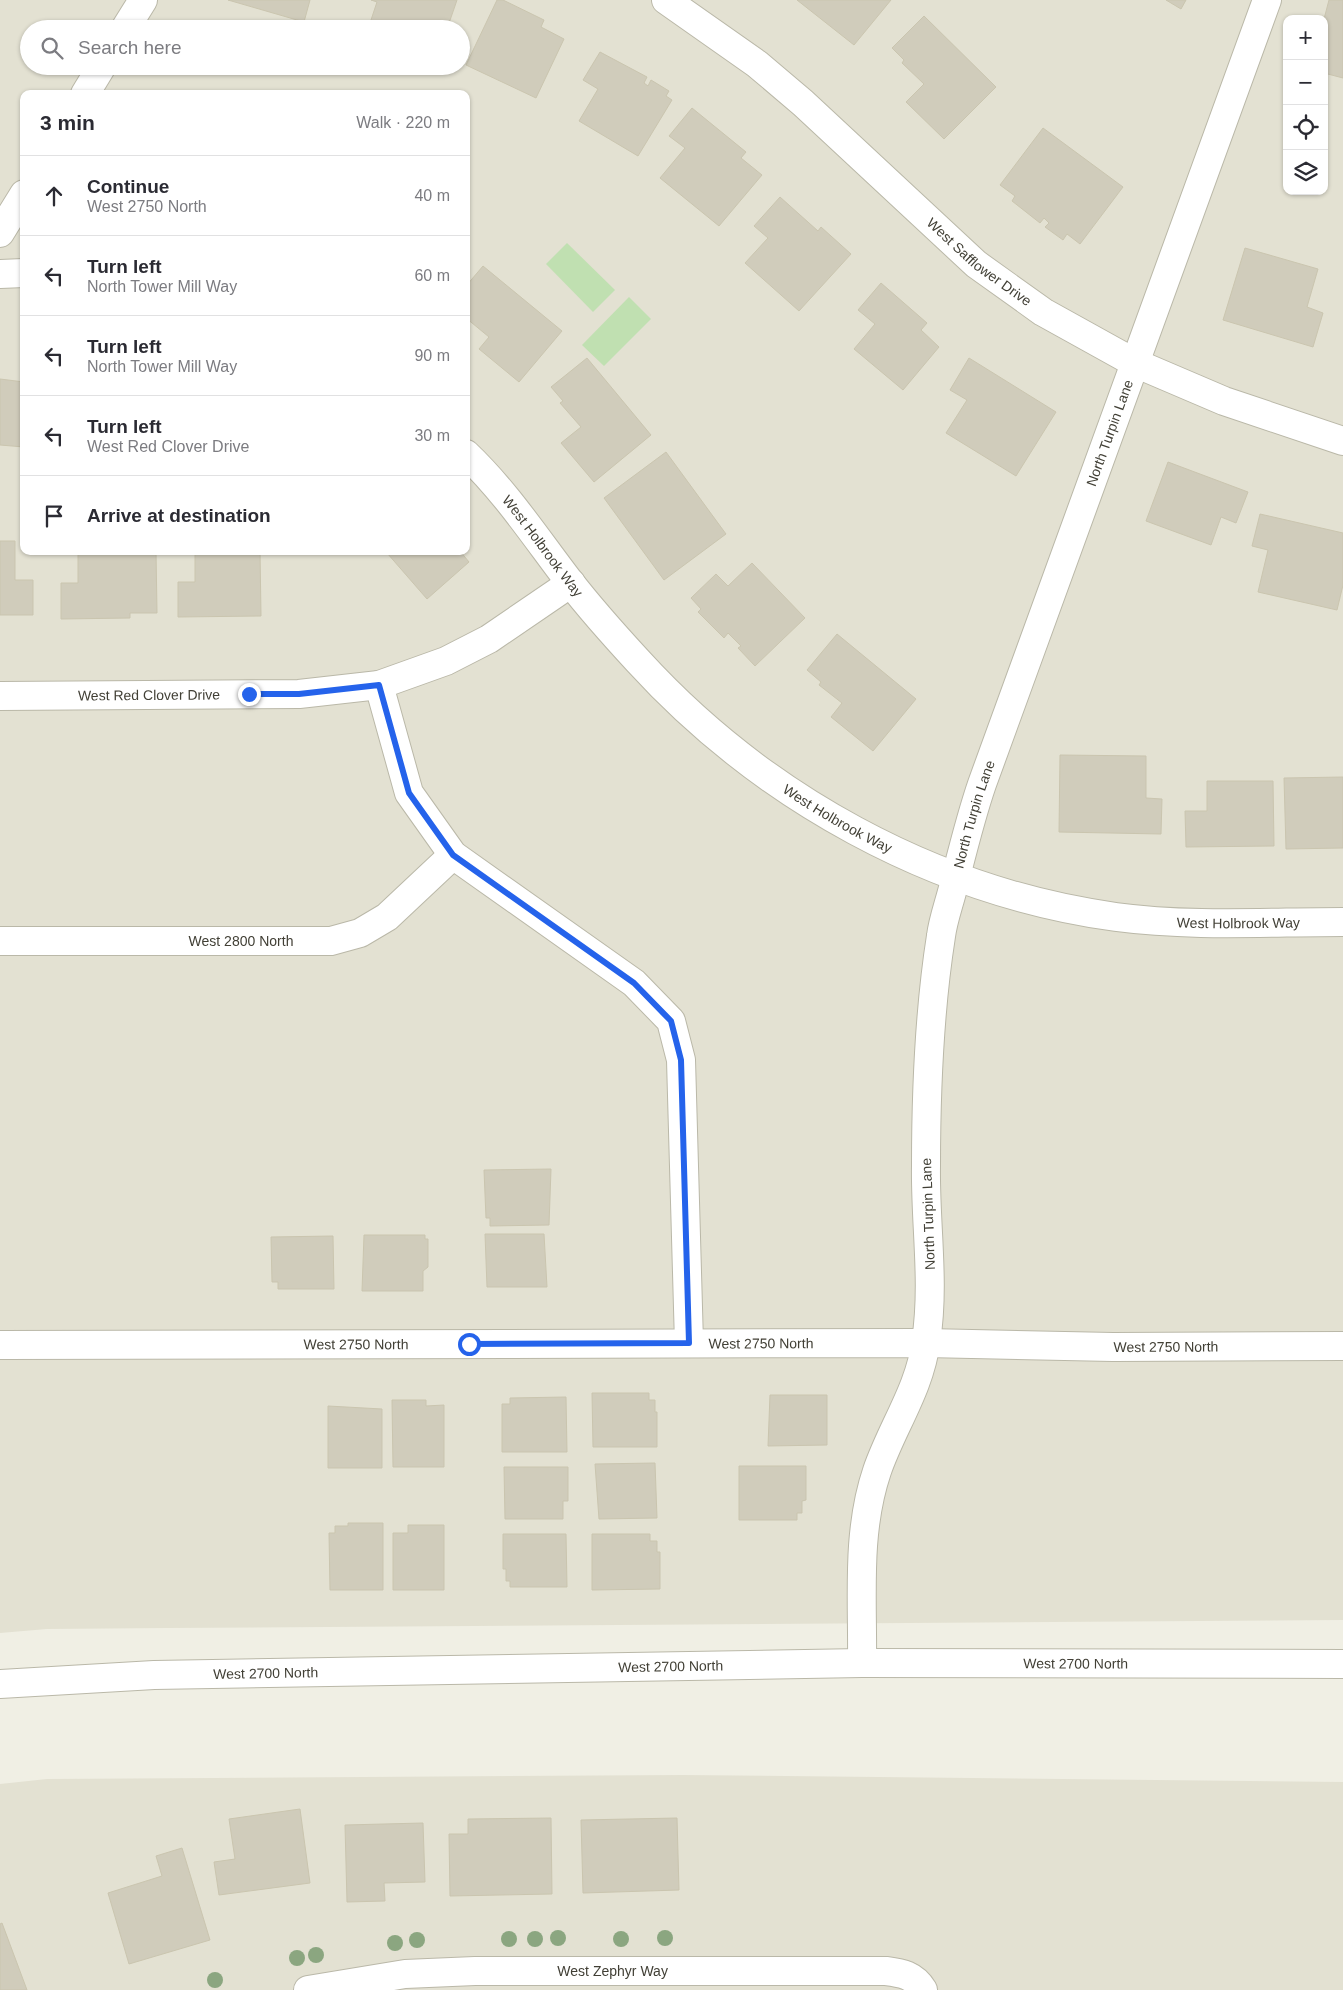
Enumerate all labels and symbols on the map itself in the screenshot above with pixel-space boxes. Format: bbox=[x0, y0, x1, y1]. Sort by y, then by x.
street label: West Safflower Drive bbox=[924, 215, 1035, 309]
street label: North Turpin Lane bbox=[1083, 377, 1136, 488]
street label: West Holbrook Way bbox=[499, 492, 586, 600]
route end bbox=[238, 683, 261, 706]
street label: West Red Clover Drive bbox=[78, 687, 220, 703]
street label: North Turpin Lane bbox=[950, 758, 998, 870]
street label: West Holbrook Way bbox=[780, 781, 895, 856]
street label: West Holbrook Way bbox=[1177, 914, 1300, 931]
street label: West 2800 North bbox=[189, 933, 293, 949]
street label: North Turpin Lane bbox=[918, 1158, 938, 1270]
route start bbox=[458, 1333, 481, 1356]
street label: West 2750 North bbox=[709, 1335, 813, 1351]
street label: West 2750 North bbox=[304, 1336, 408, 1352]
street label: West 2750 North bbox=[1113, 1339, 1218, 1355]
street label: West 2700 North bbox=[1023, 1655, 1128, 1672]
street label: West 2700 North bbox=[618, 1657, 723, 1675]
street label: West 2700 North bbox=[213, 1664, 318, 1682]
street label: West Zephyr Way bbox=[557, 1963, 668, 1979]

